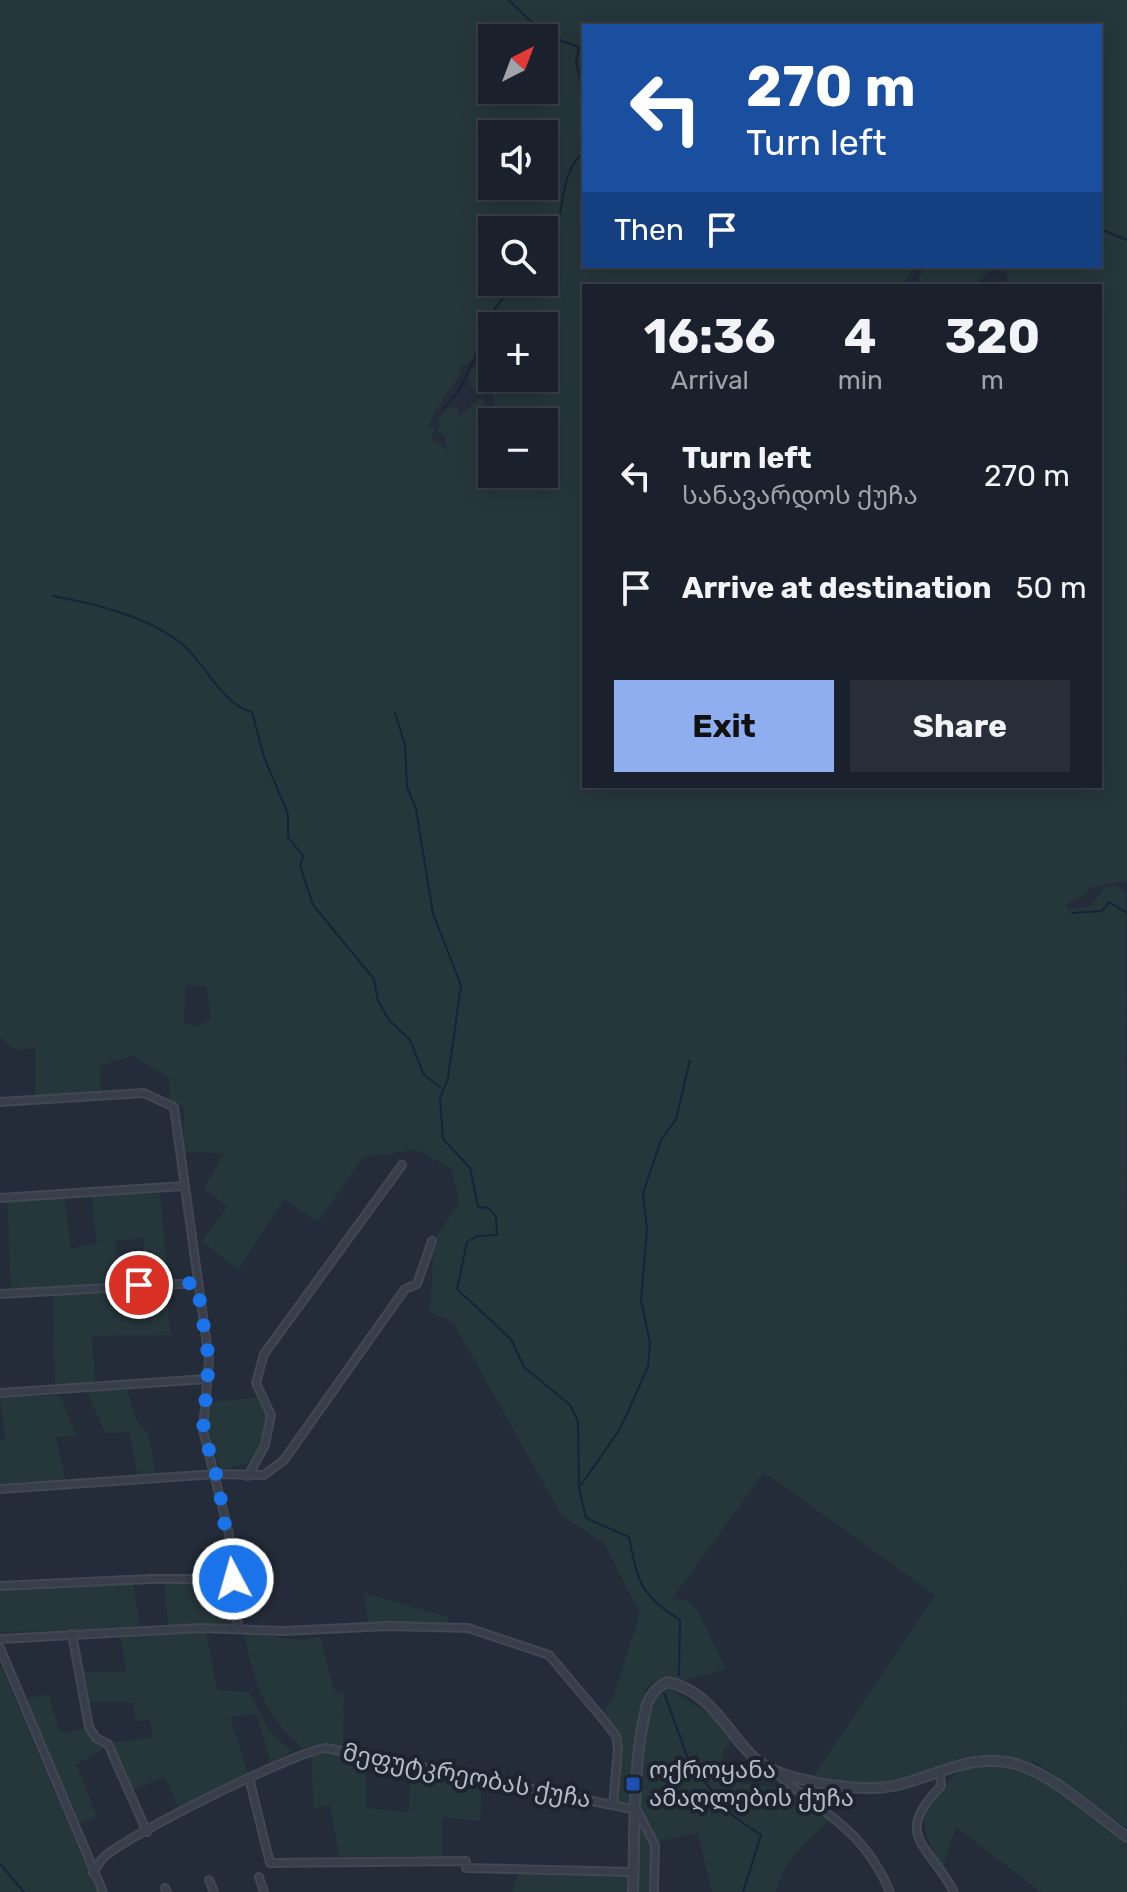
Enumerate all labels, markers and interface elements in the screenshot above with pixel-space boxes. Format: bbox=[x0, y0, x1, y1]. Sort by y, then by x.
north arrow bbox=[478, 24, 558, 104]
map controls bbox=[478, 24, 558, 488]
text: 270 m bbox=[746, 54, 916, 120]
icon: left bbox=[614, 56, 718, 160]
button: sound bbox=[478, 120, 558, 200]
text: Turn left bbox=[746, 121, 887, 164]
icon: arrive bbox=[700, 208, 744, 252]
text: Then bbox=[614, 212, 684, 248]
button: search bbox=[478, 216, 558, 296]
text: 16:36 bbox=[644, 308, 776, 365]
text: 4 bbox=[844, 308, 877, 365]
text: 320 bbox=[945, 308, 1040, 365]
button: + bbox=[478, 312, 558, 392]
text: Arrival bbox=[671, 365, 749, 396]
text: min bbox=[838, 365, 883, 396]
text: m bbox=[981, 365, 1004, 396]
button: − bbox=[478, 408, 558, 488]
text: Turn left bbox=[682, 440, 812, 476]
icon: left bbox=[614, 454, 658, 498]
text: 270 m bbox=[984, 458, 1070, 494]
text: სანავარდოს ქუჩა bbox=[682, 480, 918, 511]
icon: arrive bbox=[614, 566, 658, 610]
text: Arrive at destination bbox=[682, 570, 992, 606]
text: 50 m bbox=[1016, 570, 1087, 606]
button: Exit bbox=[614, 680, 834, 772]
button: Share bbox=[850, 680, 1070, 772]
pin bbox=[105, 1251, 173, 1319]
icon: arrive bbox=[117, 1263, 161, 1307]
position arrow bbox=[191, 1537, 275, 1621]
street label: მეფუტკრეობას ქუჩა bbox=[341, 1738, 593, 1814]
place label: ოქროყანა ამაღლების ქუჩა bbox=[649, 1756, 854, 1813]
marker: ოქროყანა ამაღლების ქუჩა bbox=[624, 1775, 642, 1793]

